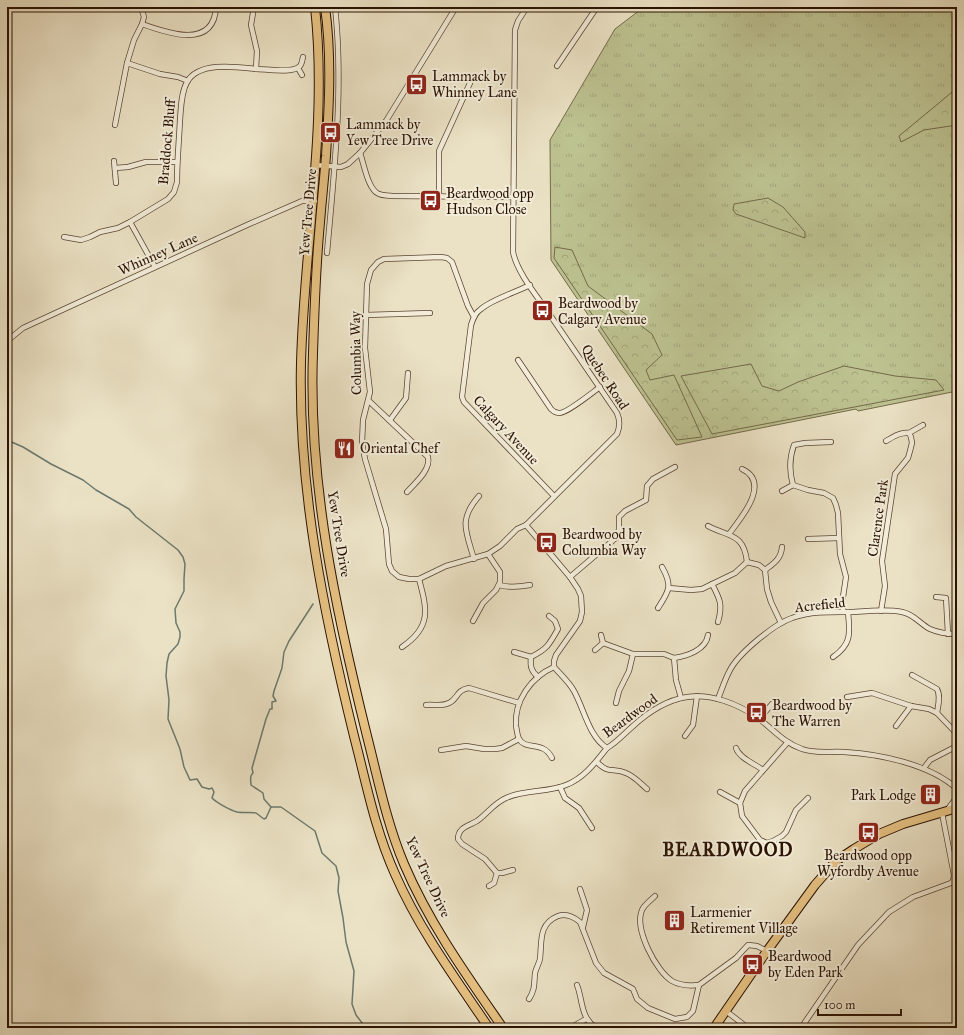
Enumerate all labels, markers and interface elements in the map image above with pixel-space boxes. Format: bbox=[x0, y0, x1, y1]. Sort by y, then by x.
place label: Lammack by Whinney Lane bbox=[432, 68, 517, 101]
bus stop icon: Lammack by Whinney Lane bbox=[404, 71, 430, 97]
street label: Braddock Bluff bbox=[155, 96, 179, 185]
place label: Lammack by Yew Tree Drive bbox=[346, 116, 434, 149]
bus stop icon: Lammack by Yew Tree Drive bbox=[318, 119, 344, 145]
street label: Yew Tree Drive bbox=[296, 168, 320, 256]
place label: Beardwood opp Hudson Close bbox=[446, 185, 534, 218]
bus stop icon: Beardwood opp Hudson Close bbox=[417, 188, 443, 214]
street label: Whinney Lane bbox=[116, 229, 201, 279]
place label: Beardwood by Calgary Avenue bbox=[558, 295, 647, 328]
bus stop icon: Beardwood by Calgary Avenue bbox=[530, 298, 556, 324]
street label: Columbia Way bbox=[347, 310, 365, 395]
street label: Quebec Road bbox=[578, 341, 632, 413]
street label: Calgary Avenue bbox=[470, 392, 543, 468]
restaurant icon: Oriental Chef bbox=[331, 435, 357, 461]
place label: Oriental Chef bbox=[360, 440, 441, 457]
street label: Clarence Park bbox=[864, 478, 892, 558]
street label: Yew Tree Drive bbox=[324, 489, 354, 579]
place label: Beardwood by Columbia Way bbox=[562, 526, 646, 559]
bus stop icon: Beardwood by Columbia Way bbox=[534, 529, 560, 555]
street label: Acrefield bbox=[793, 594, 846, 616]
street label: Beardwood bbox=[599, 690, 661, 742]
place label: Beardwood by The Warren bbox=[772, 697, 852, 730]
bus stop icon: Beardwood by The Warren bbox=[744, 700, 770, 726]
building icon: Park Lodge bbox=[918, 782, 944, 808]
place label: Park Lodge bbox=[851, 787, 916, 804]
bus stop icon: Beardwood opp Wyfordby Avenue bbox=[855, 820, 881, 846]
street label: Yew Tree Drive bbox=[402, 834, 454, 920]
district label: BEARDWOOD bbox=[663, 839, 793, 861]
place label: Beardwood opp Wyfordby Avenue bbox=[817, 847, 919, 880]
place label: Larmenier Retirement Village bbox=[690, 904, 798, 937]
building icon: Larmenier Retirement Village bbox=[662, 907, 688, 933]
place label: Beardwood by Eden Park bbox=[768, 948, 843, 981]
bus stop icon: Beardwood by Eden Park bbox=[739, 951, 765, 977]
scale bar bbox=[818, 991, 901, 1017]
text: 100 m bbox=[824, 998, 855, 1012]

